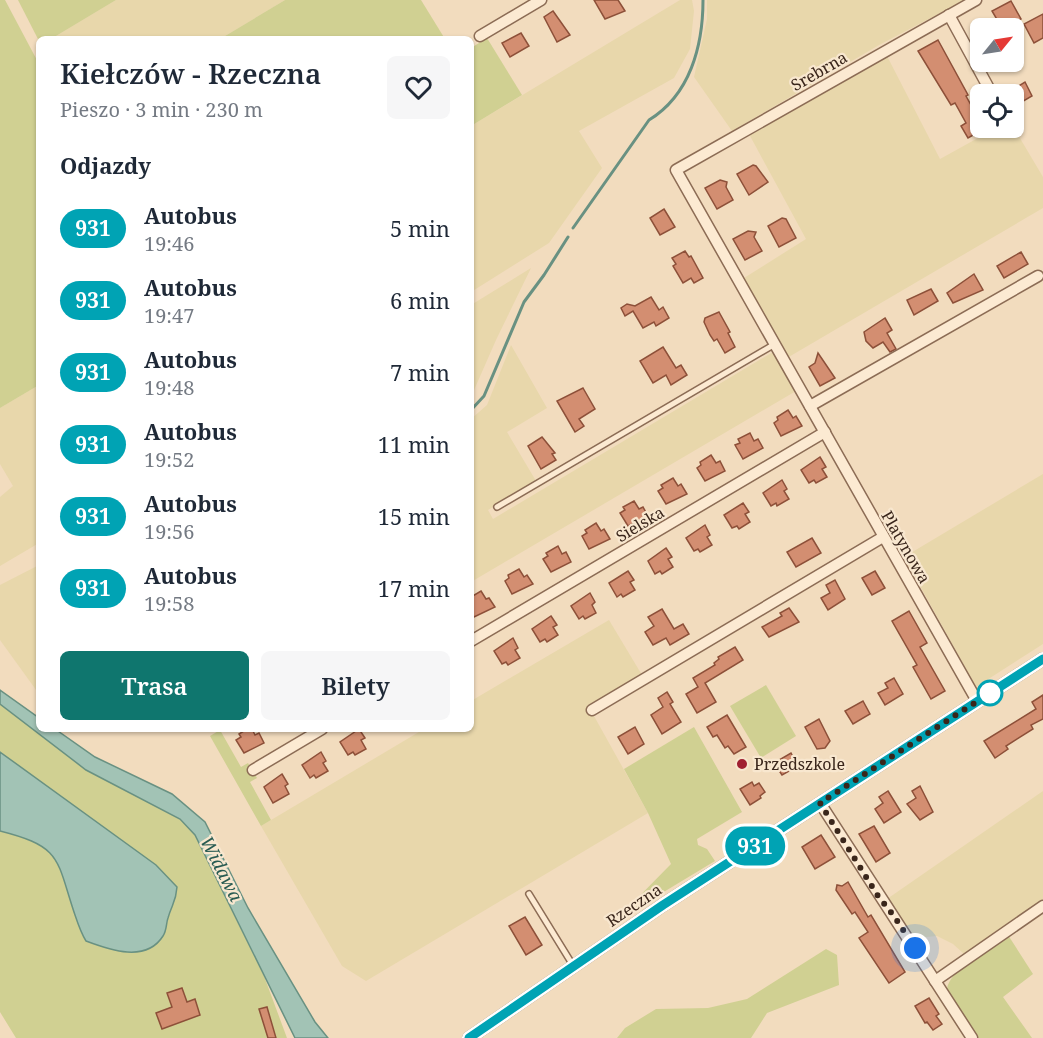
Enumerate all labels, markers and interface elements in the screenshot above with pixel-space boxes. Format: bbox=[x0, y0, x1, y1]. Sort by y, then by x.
north arrow bbox=[970, 18, 1024, 72]
map controls bbox=[970, 18, 1024, 138]
street label: Srebrna bbox=[787, 46, 851, 96]
text: Kiełczów - Rzeczna bbox=[60, 54, 321, 92]
button: heart bbox=[387, 56, 450, 119]
button: locate bbox=[970, 84, 1024, 138]
text: Pieszo · 3 min · 230 m bbox=[60, 96, 263, 123]
text: Odjazdy bbox=[60, 150, 151, 180]
text: Autobus bbox=[144, 200, 237, 230]
text: 5 min bbox=[390, 213, 450, 243]
text: 931 bbox=[75, 214, 111, 242]
text: 19:46 bbox=[144, 230, 194, 257]
text: Autobus bbox=[144, 272, 237, 302]
text: 6 min bbox=[390, 285, 450, 315]
text: 931 bbox=[75, 286, 111, 314]
text: 19:47 bbox=[144, 302, 194, 329]
text: Autobus bbox=[144, 344, 237, 374]
text: 7 min bbox=[390, 357, 450, 387]
text: 931 bbox=[75, 358, 111, 386]
text: 19:48 bbox=[144, 374, 194, 401]
text: Autobus bbox=[144, 416, 237, 446]
text: 11 min bbox=[378, 429, 450, 459]
text: 931 bbox=[75, 430, 111, 458]
text: 19:52 bbox=[144, 446, 194, 473]
text: Autobus bbox=[144, 488, 237, 518]
text: 15 min bbox=[378, 501, 450, 531]
street label: Sielska bbox=[612, 501, 668, 547]
text: 931 bbox=[75, 502, 111, 530]
street label: Platynowa bbox=[876, 507, 936, 587]
text: 19:56 bbox=[144, 518, 194, 545]
text: Autobus bbox=[144, 560, 237, 590]
text: 17 min bbox=[378, 573, 450, 603]
text: 931 bbox=[75, 574, 111, 602]
text: 19:58 bbox=[144, 590, 194, 617]
button: Trasa bbox=[60, 651, 249, 720]
button: Bilety bbox=[261, 651, 450, 720]
unlabelled marker bbox=[977, 680, 1003, 706]
place label: Przedszkole bbox=[754, 753, 845, 775]
marker: Przedszkole bbox=[735, 757, 749, 771]
line badge: 931 bbox=[720, 826, 789, 866]
water label: Widawa bbox=[195, 832, 249, 906]
text: 931 bbox=[737, 832, 773, 860]
street label: Rzeczna bbox=[602, 878, 666, 932]
your location bbox=[900, 933, 930, 963]

